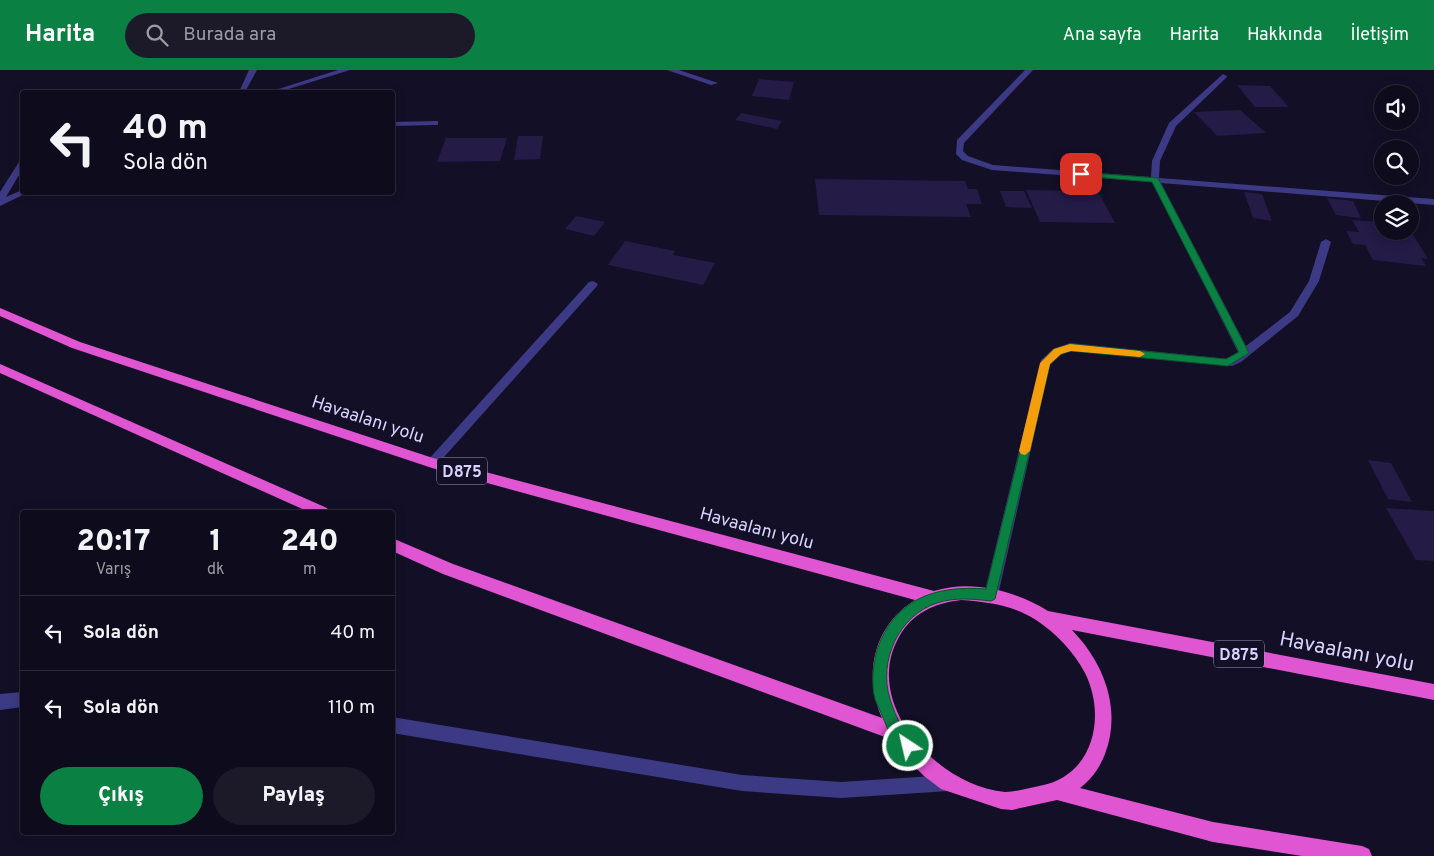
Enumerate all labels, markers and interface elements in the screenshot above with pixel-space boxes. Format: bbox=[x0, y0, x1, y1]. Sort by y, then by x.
search box bbox=[125, 13, 475, 58]
text: Harita bbox=[25, 20, 95, 50]
icon: search bbox=[143, 21, 171, 49]
text: Burada ara bbox=[183, 23, 276, 47]
text: Ana sayfa bbox=[1063, 24, 1142, 47]
text: Harita bbox=[1170, 24, 1219, 47]
text: Hakkında bbox=[1247, 24, 1322, 47]
text: İletişim bbox=[1350, 24, 1409, 47]
map controls bbox=[1374, 85, 1419, 240]
button: sound bbox=[1374, 85, 1419, 130]
text: 40 m bbox=[123, 107, 208, 151]
icon: left bbox=[40, 110, 105, 175]
button: search bbox=[1374, 140, 1419, 185]
text: Sola dön bbox=[123, 150, 208, 177]
pin bbox=[1060, 153, 1102, 195]
icon: arrive bbox=[1067, 160, 1095, 188]
button: layers bbox=[1374, 195, 1419, 240]
street label: Havaalanı yolu bbox=[308, 391, 427, 449]
road number: D875 bbox=[437, 458, 487, 484]
street label: Havaalanı yolu bbox=[697, 503, 816, 556]
text: 20:17 bbox=[76, 524, 151, 561]
text: 1 bbox=[210, 524, 222, 561]
text: 240 bbox=[281, 524, 339, 561]
text: Varış bbox=[96, 560, 131, 580]
text: dk bbox=[207, 560, 224, 580]
text: m bbox=[303, 560, 316, 580]
icon: left bbox=[40, 619, 68, 647]
text: Sola dön bbox=[83, 621, 159, 645]
text: 40 m bbox=[330, 621, 375, 645]
street label: Havaalanı yolu bbox=[1277, 626, 1416, 679]
road number: D875 bbox=[1214, 640, 1264, 668]
icon: left bbox=[40, 694, 68, 722]
text: Sola dön bbox=[83, 696, 159, 720]
text: 110 m bbox=[328, 696, 375, 720]
position arrow bbox=[881, 719, 933, 771]
button: Çıkış bbox=[40, 767, 203, 825]
button: Paylaş bbox=[213, 767, 375, 825]

